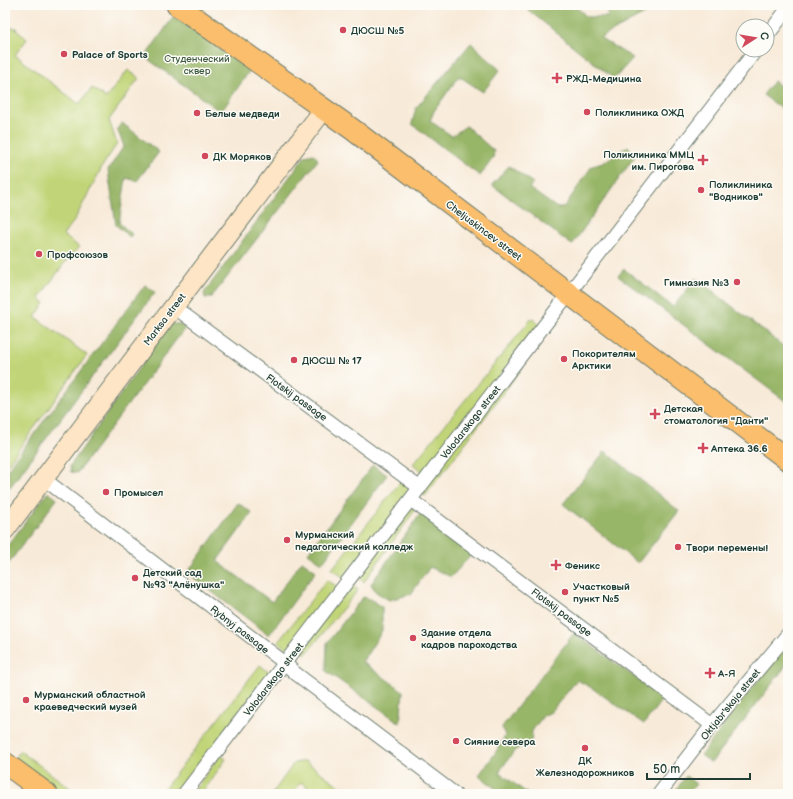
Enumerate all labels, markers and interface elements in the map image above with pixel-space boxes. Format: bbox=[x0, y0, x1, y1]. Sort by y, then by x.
north arrow bbox=[735, 18, 775, 58]
marker: ДЮСШ №5 bbox=[338, 25, 348, 35]
place label: ДЮСШ №5 bbox=[351, 25, 404, 37]
text: С bbox=[757, 31, 772, 41]
marker: Palace of Sports bbox=[59, 49, 69, 59]
place label: Palace of Sports bbox=[72, 49, 148, 61]
park label: Студенческий сквер bbox=[164, 53, 230, 77]
marker: РЖД-Медицина bbox=[551, 72, 563, 84]
place label: РЖД-Медицина bbox=[566, 73, 641, 85]
marker: Поликлиника ОЖД bbox=[582, 107, 592, 117]
place label: Поликлиника ОЖД bbox=[595, 107, 684, 119]
marker: Белые медведи bbox=[192, 108, 202, 118]
place label: Белые медведи bbox=[205, 108, 280, 120]
place label: Поликлиника ММЦ им. Пирогова bbox=[603, 149, 694, 173]
marker: ДК Моряков bbox=[200, 151, 210, 161]
place label: ДК Моряков bbox=[213, 151, 272, 163]
marker: Поликлиника ММЦ им. Пирогова bbox=[697, 154, 709, 166]
place label: Поликлиника "Водников" bbox=[709, 179, 773, 203]
marker: Поликлиника "Водников" bbox=[696, 185, 706, 195]
street label: Cheljuskincev street bbox=[443, 198, 524, 263]
marker: Профсоюзов bbox=[34, 249, 44, 259]
place label: Профсоюзов bbox=[47, 249, 109, 261]
place label: Гимназия №3 bbox=[664, 277, 729, 289]
marker: Гимназия №3 bbox=[732, 277, 742, 287]
street label: Marksa street bbox=[141, 291, 188, 348]
place label: Покорителям Арктики bbox=[571, 348, 636, 372]
marker: Покорителям Арктики bbox=[559, 354, 569, 364]
marker: ДЮСШ № 17 bbox=[289, 355, 299, 365]
place label: ДЮСШ № 17 bbox=[302, 355, 362, 367]
street label: Flotskij passage bbox=[263, 372, 329, 424]
street label: Volodarskogo street bbox=[438, 384, 503, 462]
place label: Детская стоматология "Данти" bbox=[664, 403, 768, 427]
marker: Детская стоматология "Данти" bbox=[649, 408, 661, 420]
marker: Аптека 36.6 bbox=[698, 443, 708, 453]
place label: Аптека 36.6 bbox=[710, 443, 767, 455]
marker: Промысел bbox=[101, 487, 111, 497]
place label: Промысел bbox=[114, 487, 164, 499]
place label: Мурманский педагогический колледж bbox=[295, 529, 414, 553]
marker: Мурманский педагогический колледж bbox=[282, 535, 292, 545]
marker: Твори перемены! bbox=[673, 542, 683, 552]
place label: Твори перемены! bbox=[686, 542, 768, 554]
marker: Феникс bbox=[550, 559, 562, 571]
place label: Феникс bbox=[565, 560, 600, 572]
place label: Детский сад №93 "Алёнушка" bbox=[143, 567, 224, 591]
marker: Детский сад №93 "Алёнушка" bbox=[130, 573, 140, 583]
place label: Участковый пункт №5 bbox=[573, 581, 630, 605]
street label: Flotskij passage bbox=[529, 586, 594, 639]
marker: Участковый пункт №5 bbox=[560, 587, 570, 597]
street label: Rybnyj passage bbox=[208, 603, 271, 657]
place label: Здание отдела кадров пароходства bbox=[421, 627, 517, 651]
marker: Здание отдела кадров пароходства bbox=[408, 633, 418, 643]
street label: Volodarskogo street bbox=[241, 641, 306, 719]
street label: Oktjabr'skaja street bbox=[698, 667, 763, 743]
marker: А-Я bbox=[705, 668, 715, 678]
place label: А-Я bbox=[717, 668, 736, 680]
place label: Мурманский областной краеведческий музей bbox=[34, 689, 146, 713]
marker: Мурманский областной краеведческий музей bbox=[21, 695, 31, 705]
marker: Сияние севера bbox=[451, 736, 461, 746]
place label: Сияние севера bbox=[464, 736, 536, 748]
marker: ДК Железнодорожников bbox=[580, 743, 590, 753]
place label: ДК Железнодорожников bbox=[536, 755, 635, 779]
scale bar bbox=[647, 755, 750, 781]
text: 50 m bbox=[653, 762, 680, 777]

